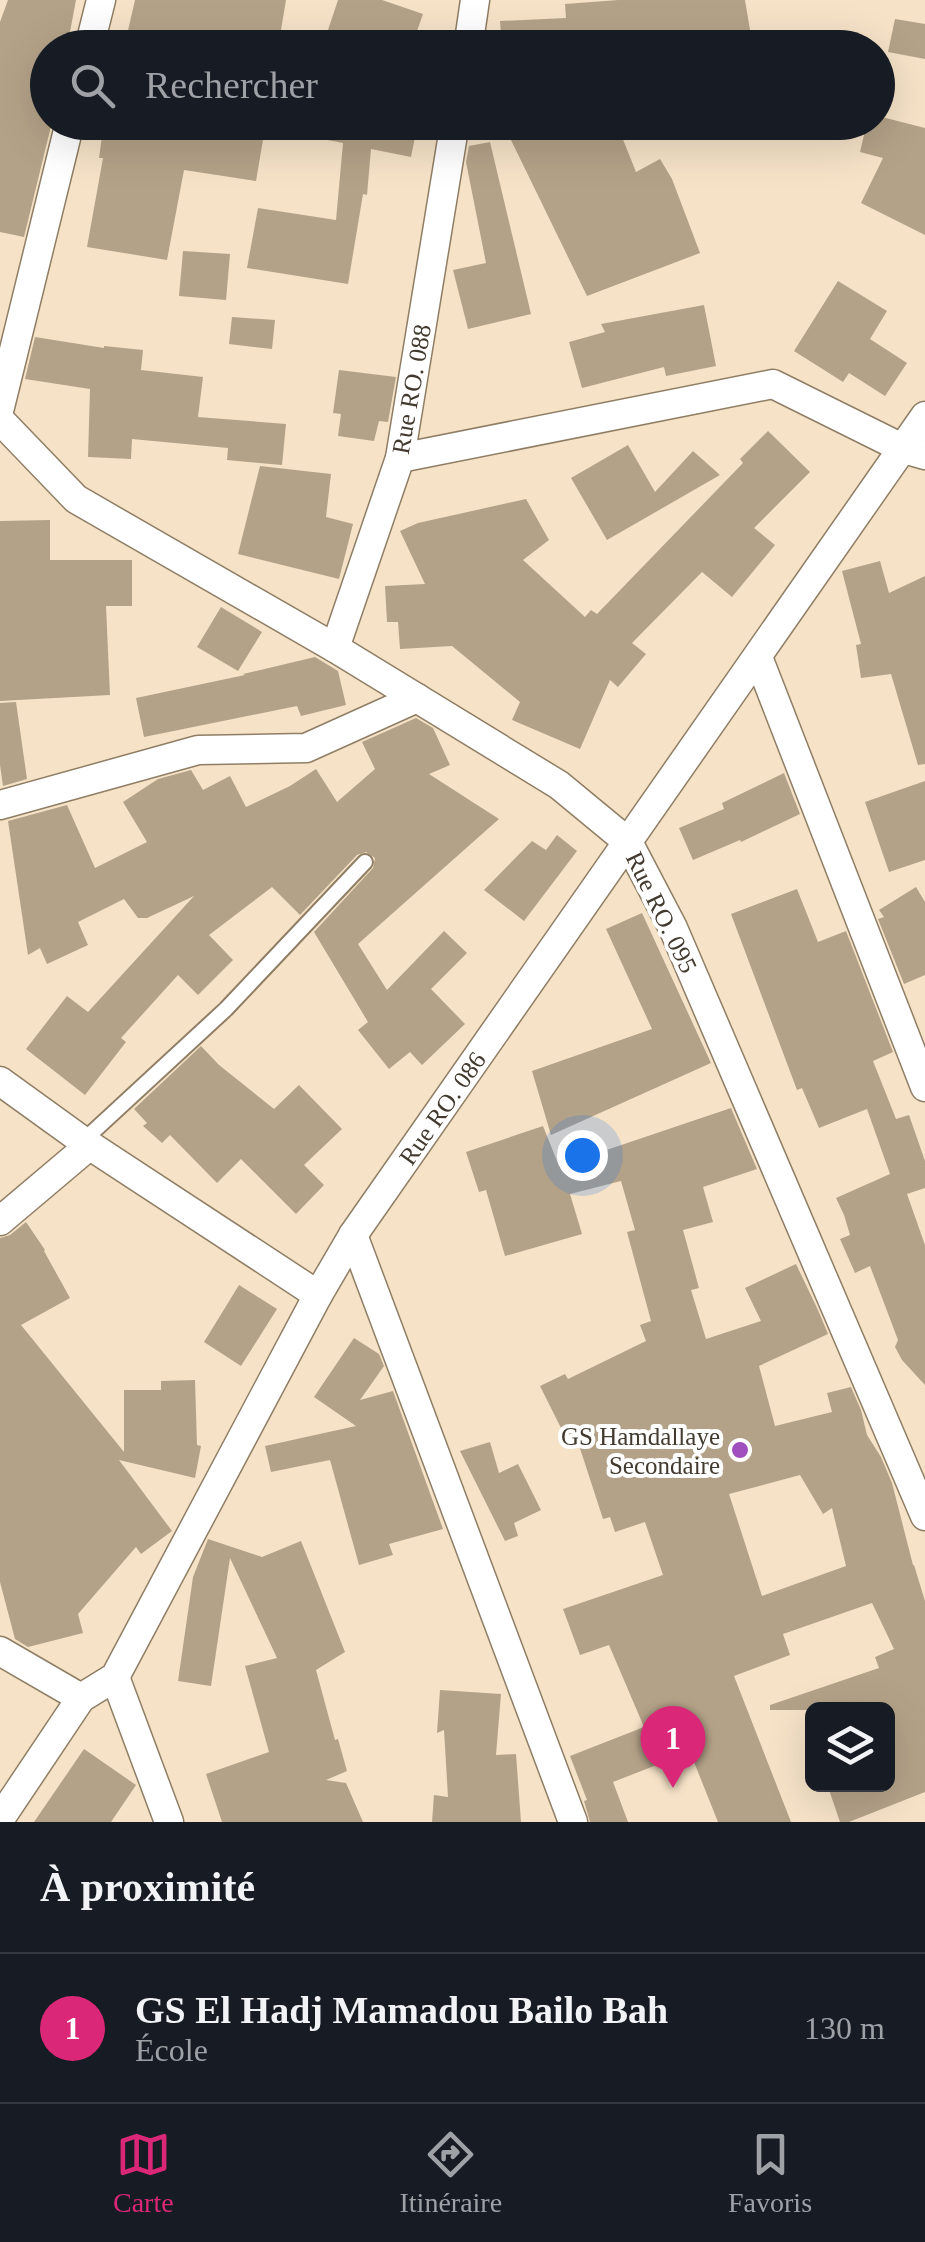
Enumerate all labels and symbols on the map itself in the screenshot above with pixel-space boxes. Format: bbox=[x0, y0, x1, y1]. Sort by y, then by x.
street label: Rue RO. 088 bbox=[387, 322, 436, 456]
street label: Rue RO. 095 bbox=[621, 847, 702, 977]
street label: Rue RO. 086 bbox=[394, 1047, 491, 1170]
your location bbox=[557, 1130, 608, 1181]
place label: GS Hamdallaye Secondaire bbox=[561, 1423, 720, 1479]
marker: GS Hamdallaye Secondaire bbox=[729, 1439, 751, 1461]
pin: 1 bbox=[640, 1706, 706, 1788]

